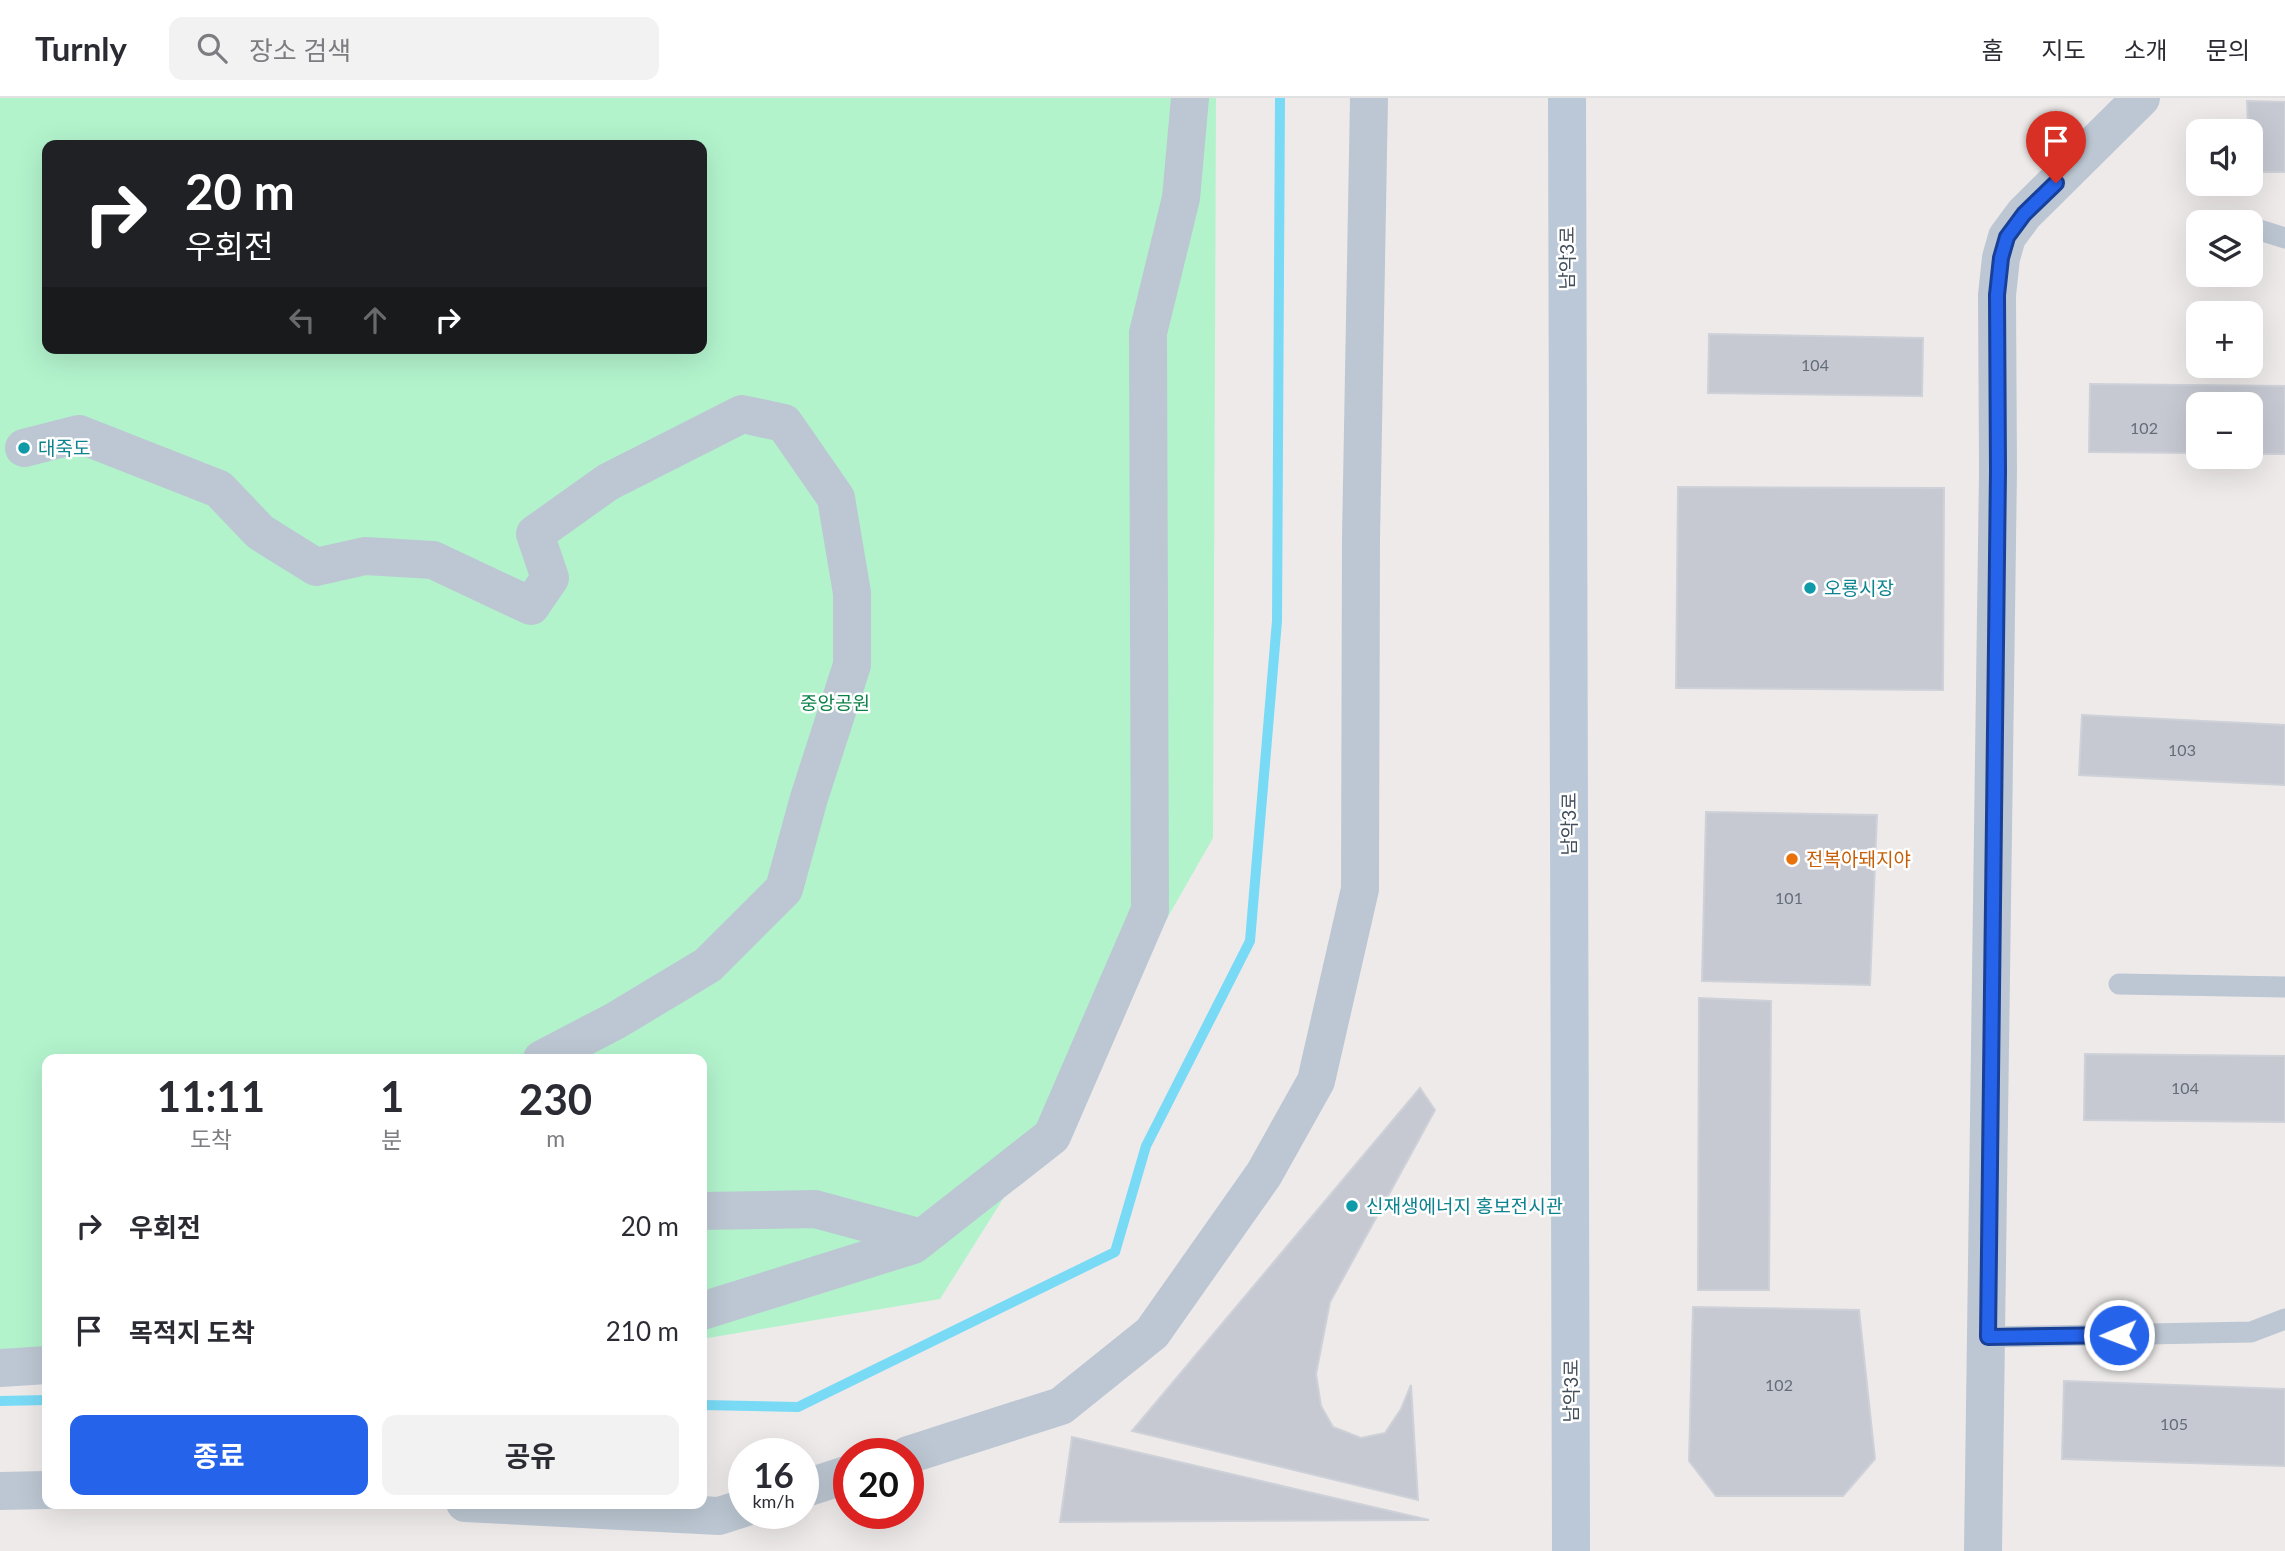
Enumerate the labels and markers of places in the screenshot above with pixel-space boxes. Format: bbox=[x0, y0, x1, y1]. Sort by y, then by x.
pin bbox=[2026, 111, 2086, 183]
place label: 대죽도 bbox=[38, 436, 90, 459]
marker: 대죽도 bbox=[16, 440, 32, 456]
place label: 오룡시장 bbox=[1824, 576, 1894, 599]
marker: 오룡시장 bbox=[1802, 580, 1818, 596]
place label: 전복아돼지야 bbox=[1806, 847, 1911, 870]
marker: 전복아돼지야 bbox=[1784, 851, 1800, 867]
place label: 신재생에너지 홍보전시관 bbox=[1366, 1194, 1563, 1217]
marker: 신재생에너지 홍보전시관 bbox=[1344, 1198, 1360, 1214]

